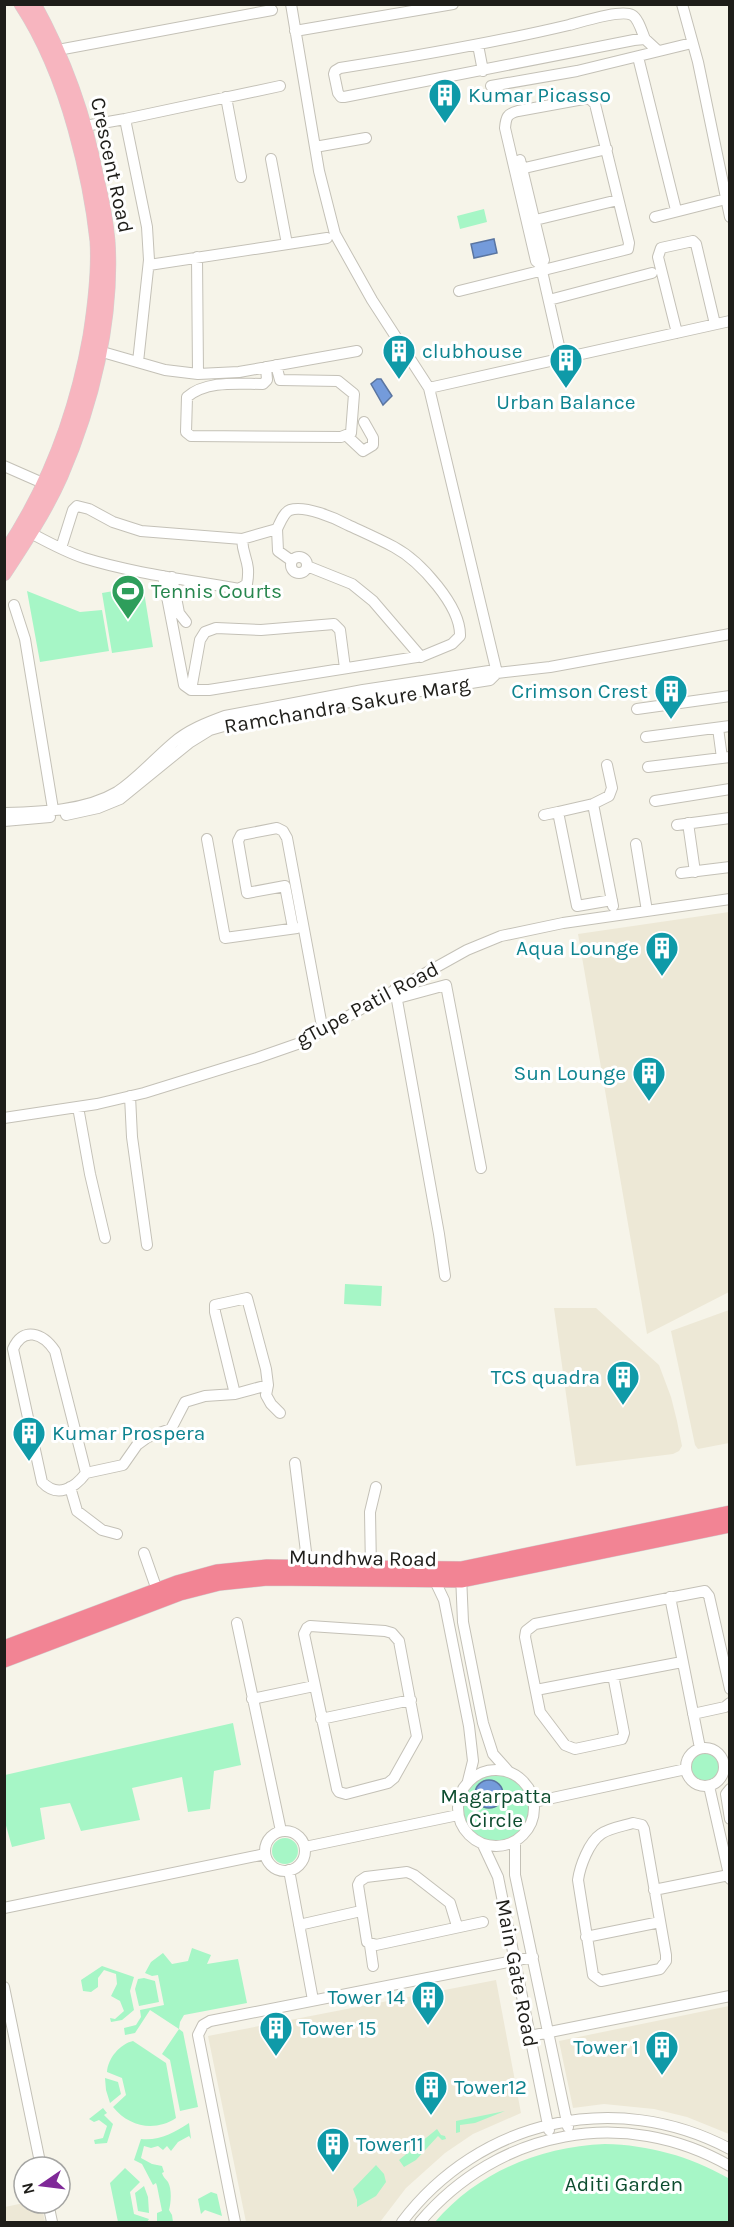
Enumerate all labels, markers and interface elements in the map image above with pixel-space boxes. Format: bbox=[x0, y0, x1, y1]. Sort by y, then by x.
building icon: Kumar Picasso bbox=[427, 77, 463, 124]
place label: Kumar Picasso bbox=[468, 83, 611, 107]
street label: Crescent Road bbox=[86, 95, 138, 235]
building icon: clubhouse bbox=[381, 333, 417, 380]
place label: clubhouse bbox=[422, 339, 523, 363]
building icon: Urban Balance bbox=[548, 342, 584, 389]
place label: Urban Balance bbox=[496, 390, 636, 414]
sports icon: Tennis Courts bbox=[110, 573, 146, 620]
place label: Tennis Courts bbox=[151, 579, 282, 603]
street label: Ramchandra Sakure Marg bbox=[222, 672, 472, 738]
building icon: Crimson Crest bbox=[653, 673, 689, 720]
place label: Crimson Crest bbox=[511, 679, 648, 703]
building icon: Aqua Lounge bbox=[644, 930, 680, 977]
place label: Aqua Lounge bbox=[516, 936, 639, 960]
street label: gTupe Patil Road bbox=[292, 956, 442, 1052]
building icon: Sun Lounge bbox=[631, 1055, 667, 1102]
place label: Sun Lounge bbox=[514, 1061, 626, 1085]
building icon: TCS quadra bbox=[605, 1359, 641, 1406]
place label: TCS quadra bbox=[491, 1365, 600, 1389]
building icon: Kumar Prospera bbox=[11, 1415, 47, 1462]
place label: Kumar Prospera bbox=[52, 1421, 205, 1445]
street label: Mundhwa Road bbox=[289, 1545, 437, 1571]
park label: Magarpatta Circle bbox=[440, 1784, 552, 1832]
street label: Main Gate Road bbox=[491, 1897, 543, 2049]
building icon: Tower 14 bbox=[410, 1979, 446, 2026]
place label: Tower 14 bbox=[327, 1985, 405, 2009]
building icon: Tower 15 bbox=[258, 2010, 294, 2057]
place label: Tower 15 bbox=[299, 2016, 377, 2040]
building icon: Tower 1 bbox=[644, 2029, 680, 2076]
place label: Tower 1 bbox=[573, 2035, 639, 2059]
building icon: Tower12 bbox=[413, 2069, 449, 2116]
place label: Tower12 bbox=[454, 2075, 527, 2099]
building icon: Tower11 bbox=[315, 2126, 351, 2173]
place label: Tower11 bbox=[356, 2132, 424, 2156]
north arrow bbox=[12, 2155, 72, 2215]
park label: Aditi Garden bbox=[565, 2172, 683, 2196]
text: N bbox=[17, 2181, 39, 2196]

